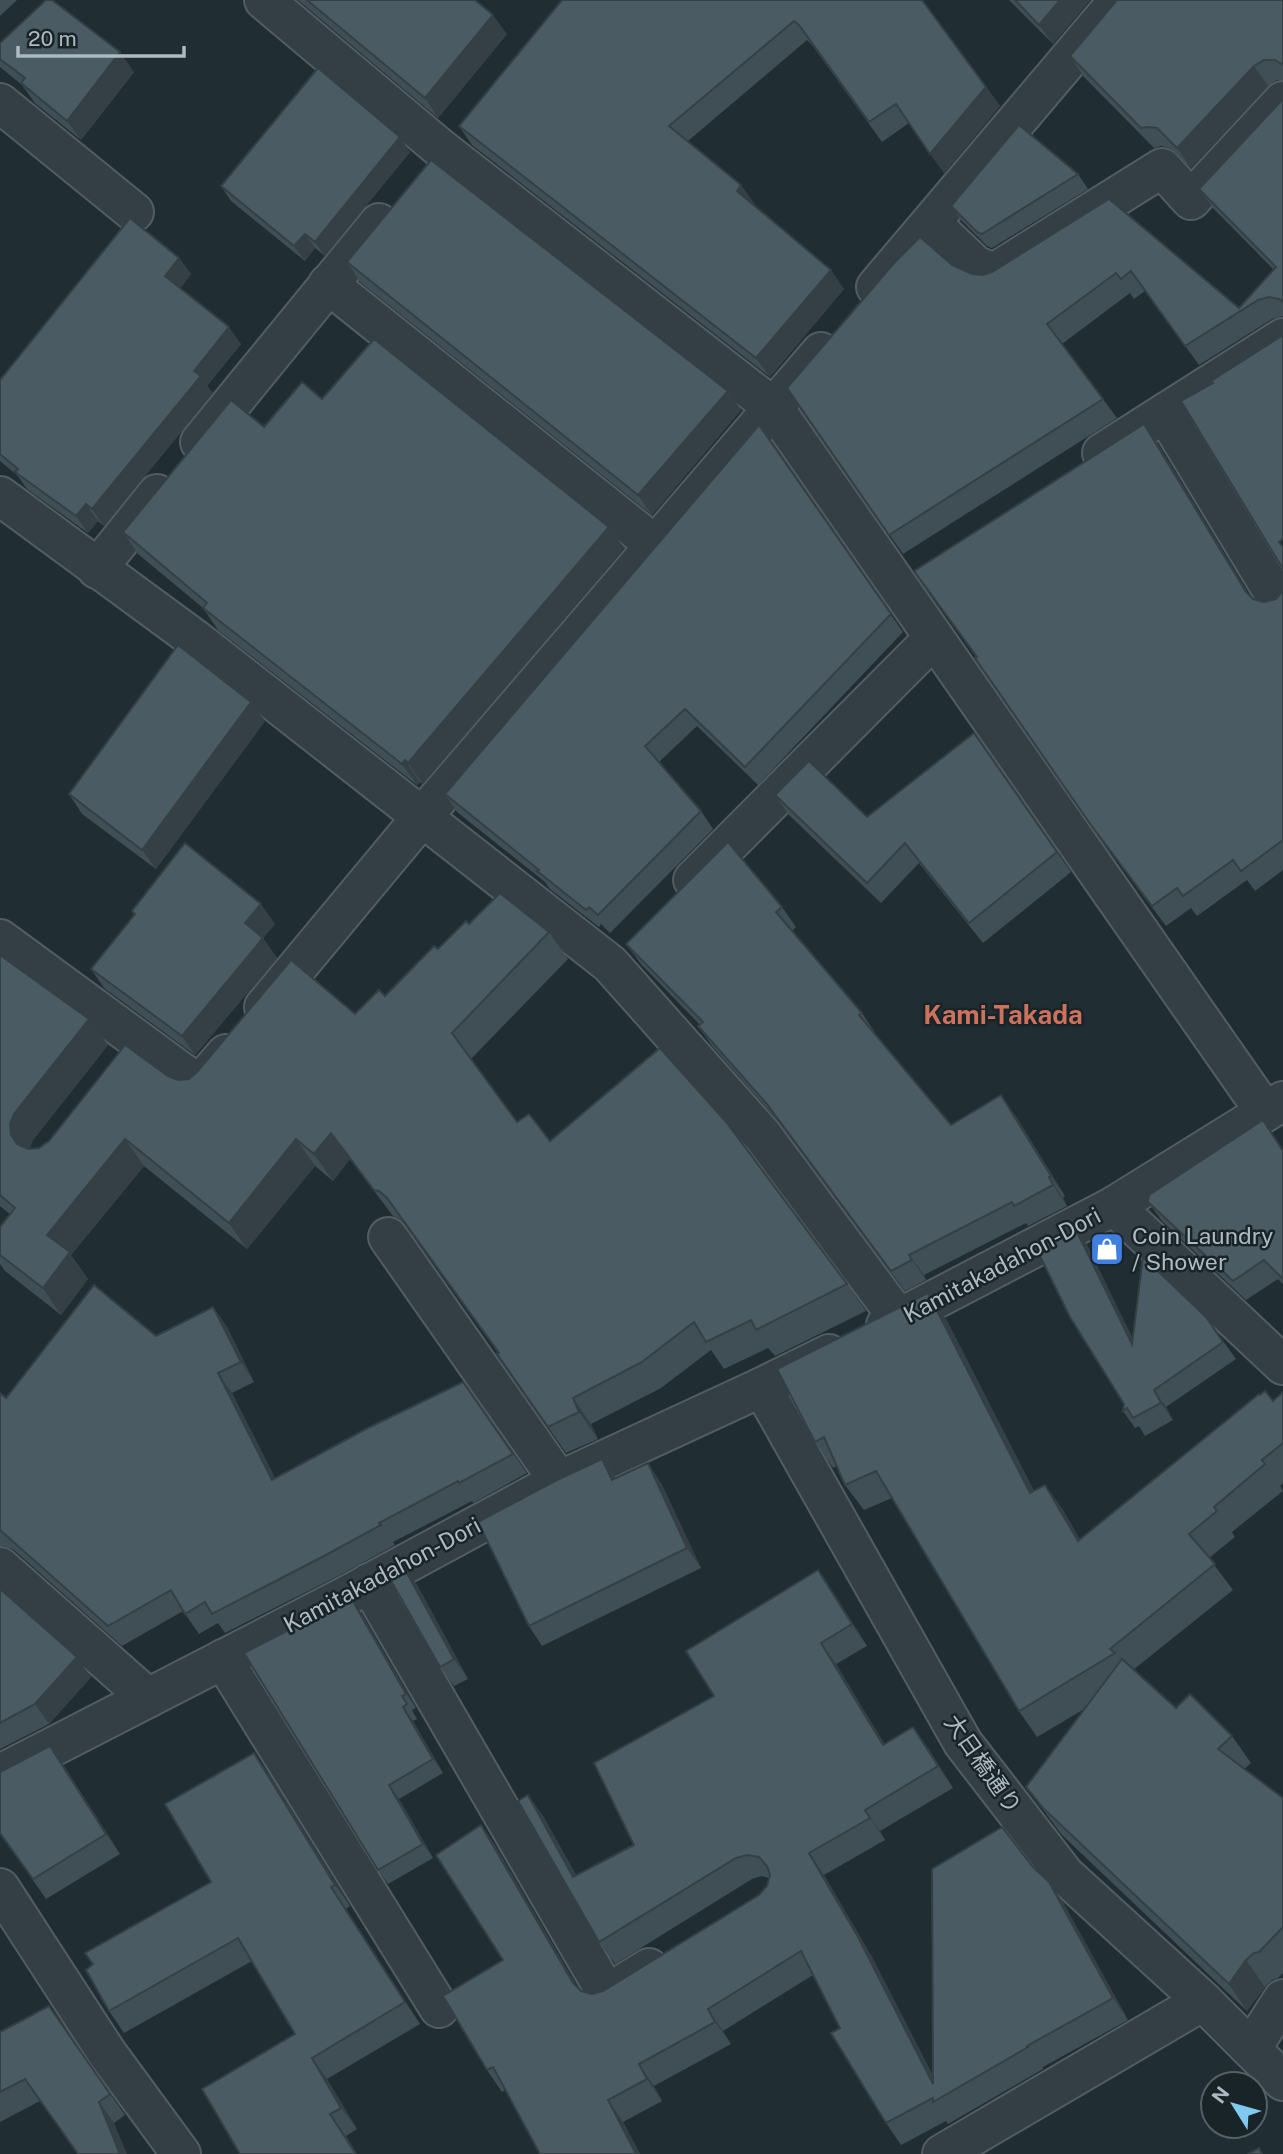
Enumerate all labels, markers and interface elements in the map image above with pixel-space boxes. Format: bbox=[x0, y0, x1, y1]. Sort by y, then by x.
scale bar bbox=[18, 14, 184, 58]
text: 20 m bbox=[28, 26, 77, 51]
district label: Kami-Takada bbox=[923, 999, 1083, 1030]
street label: Kamitakadahon-Dori bbox=[899, 1201, 1105, 1328]
place label: Coin Laundry / Shower bbox=[1132, 1222, 1273, 1275]
shop icon: Coin Laundry / Shower bbox=[1088, 1230, 1126, 1268]
street label: Kamitakadahon-Dori bbox=[279, 1511, 485, 1638]
street label: 大日橋通り bbox=[939, 1709, 1027, 1819]
north arrow bbox=[1199, 2070, 1269, 2140]
text: N bbox=[1207, 2082, 1234, 2107]

